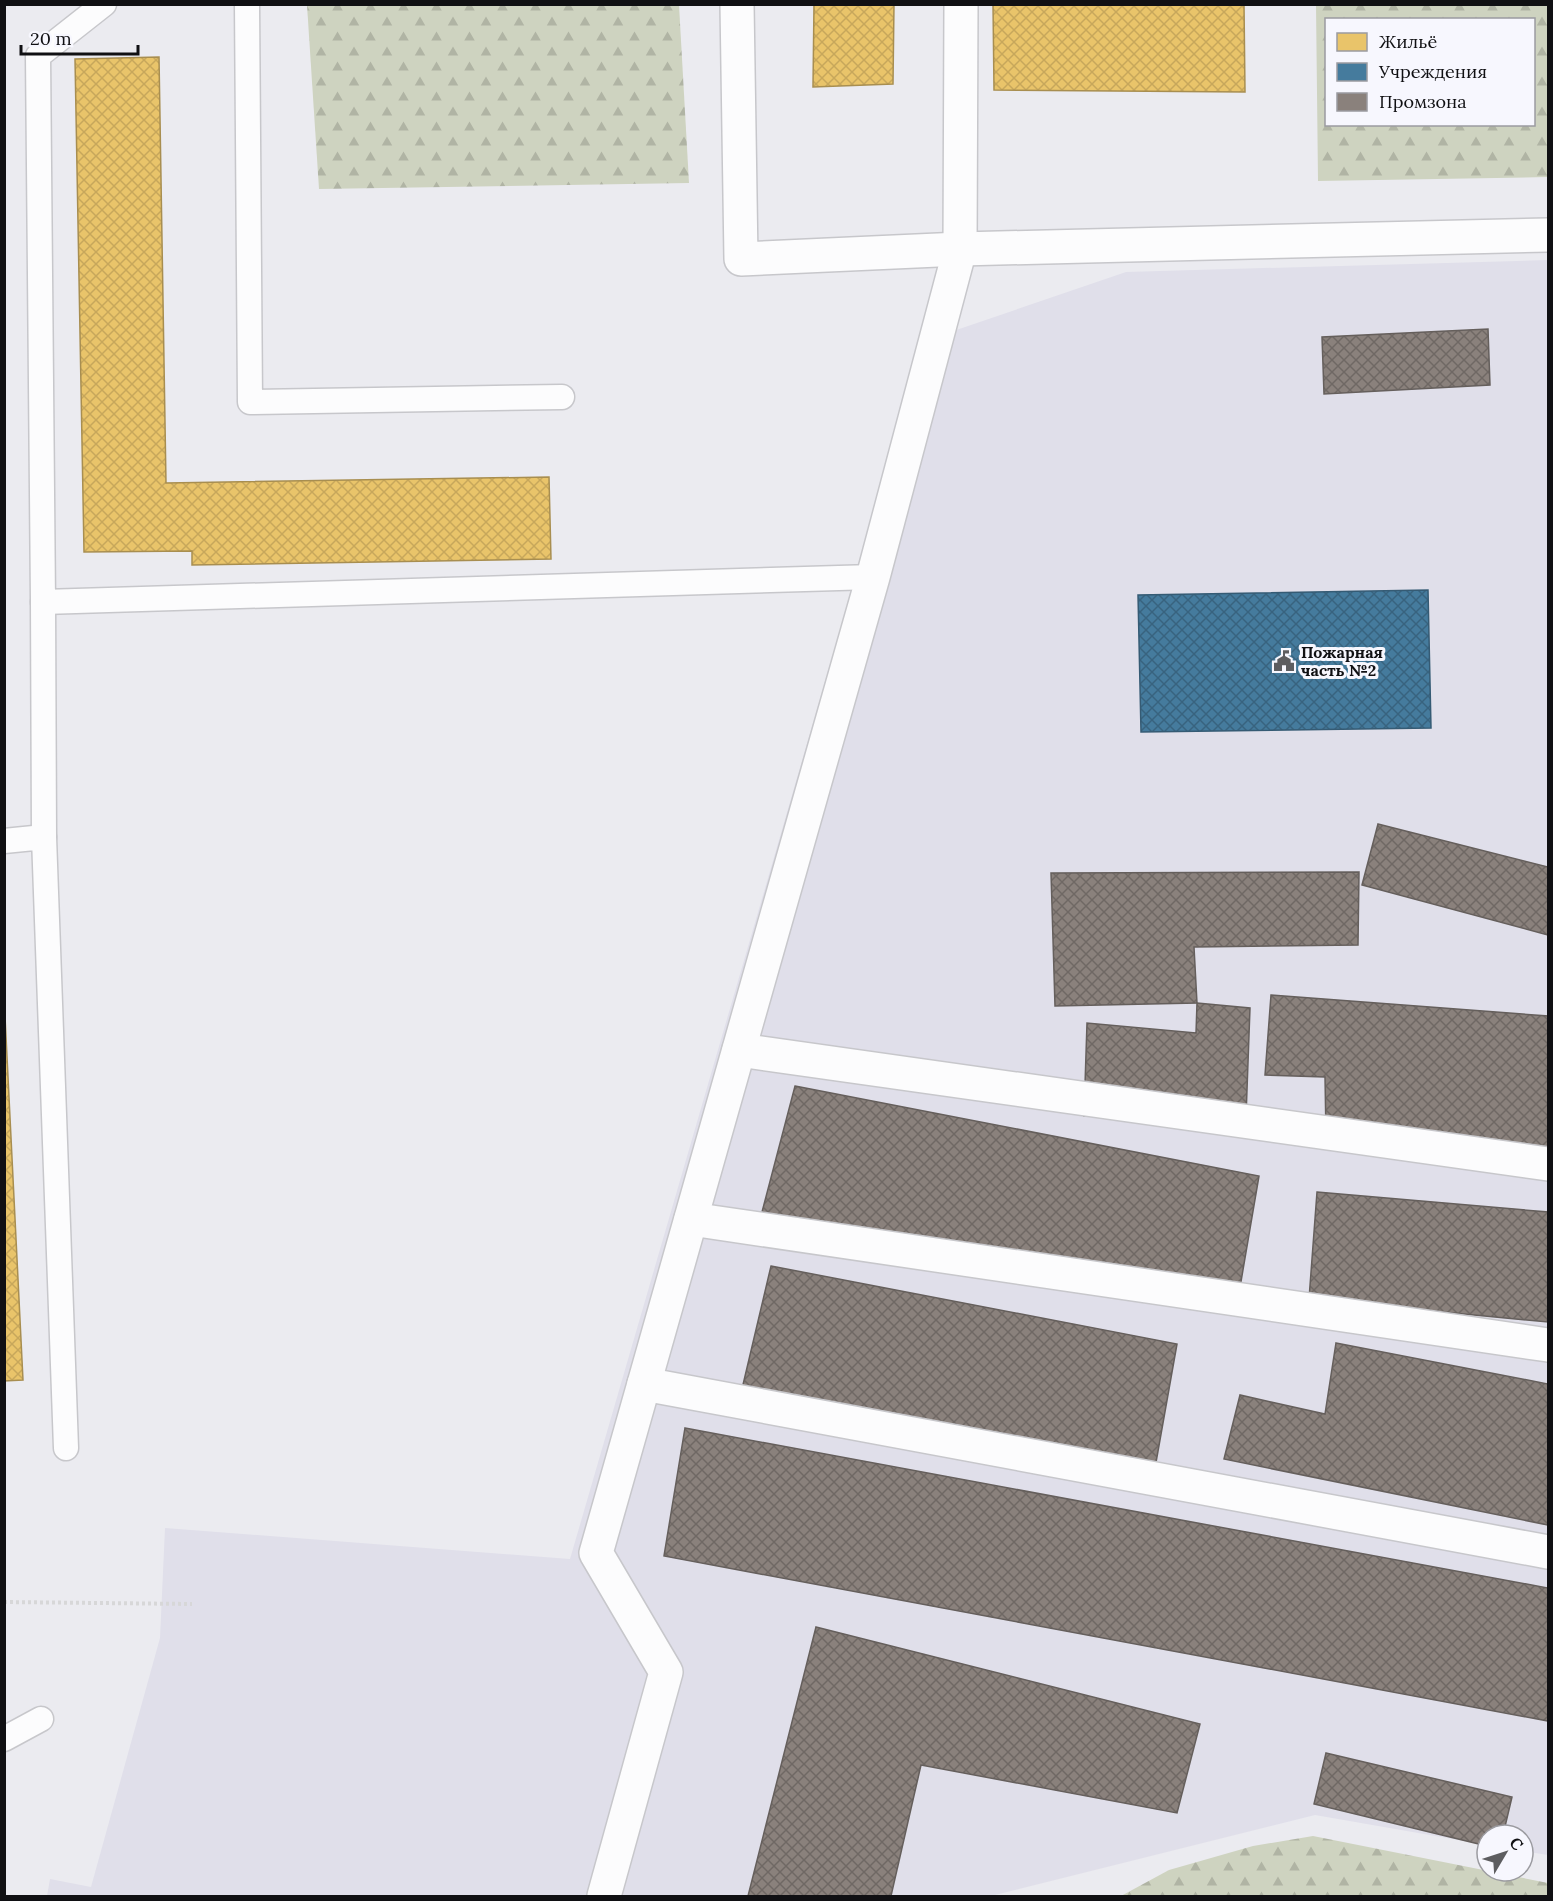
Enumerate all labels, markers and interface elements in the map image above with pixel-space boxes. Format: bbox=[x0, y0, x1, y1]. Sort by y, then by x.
scale bar bbox=[21, 18, 138, 56]
legend bbox=[1325, 18, 1535, 126]
text: 20 m bbox=[30, 27, 72, 50]
text: Жильё bbox=[1379, 30, 1437, 53]
text: Учреждения bbox=[1378, 60, 1487, 83]
text: Промзона bbox=[1379, 90, 1467, 113]
place label: Пожарная часть №2 bbox=[1301, 642, 1383, 680]
public building icon: Пожарная часть №2 bbox=[1272, 649, 1296, 673]
north arrow bbox=[1475, 1823, 1535, 1883]
text: С bbox=[1505, 1833, 1528, 1854]

